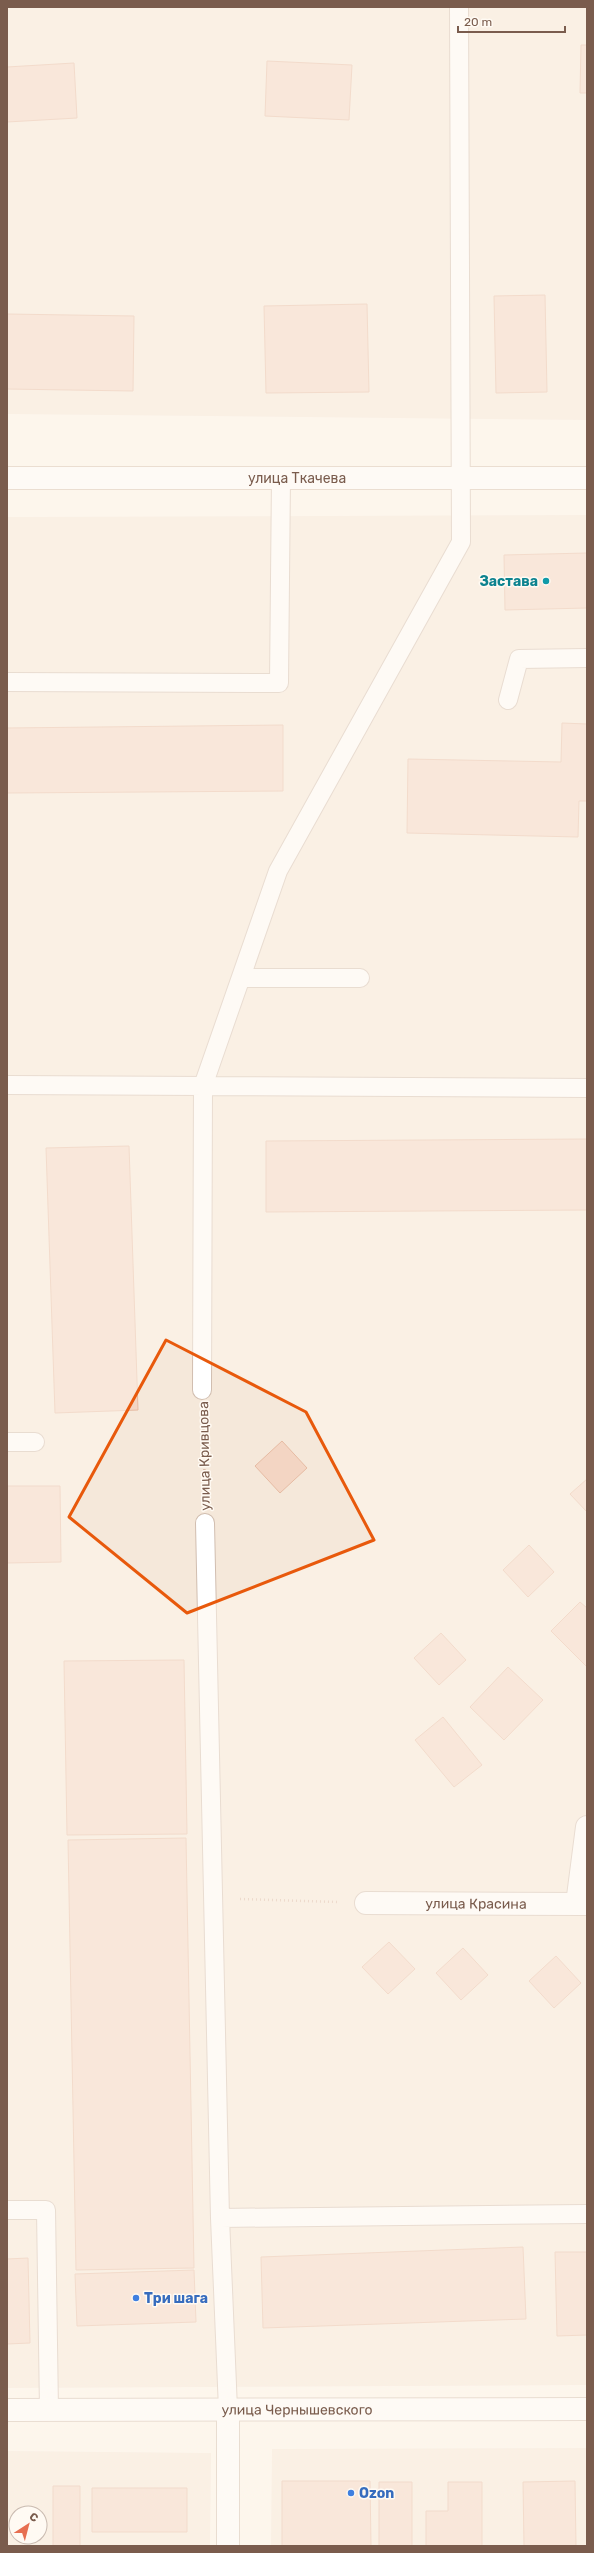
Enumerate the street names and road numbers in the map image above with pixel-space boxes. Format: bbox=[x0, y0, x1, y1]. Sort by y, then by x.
street label: улица Ткачева bbox=[248, 470, 346, 487]
street label: улица Кривцова bbox=[195, 1401, 214, 1511]
street label: улица Красина bbox=[425, 1895, 527, 1913]
street label: улица Чернышевского bbox=[221, 2401, 373, 2419]

